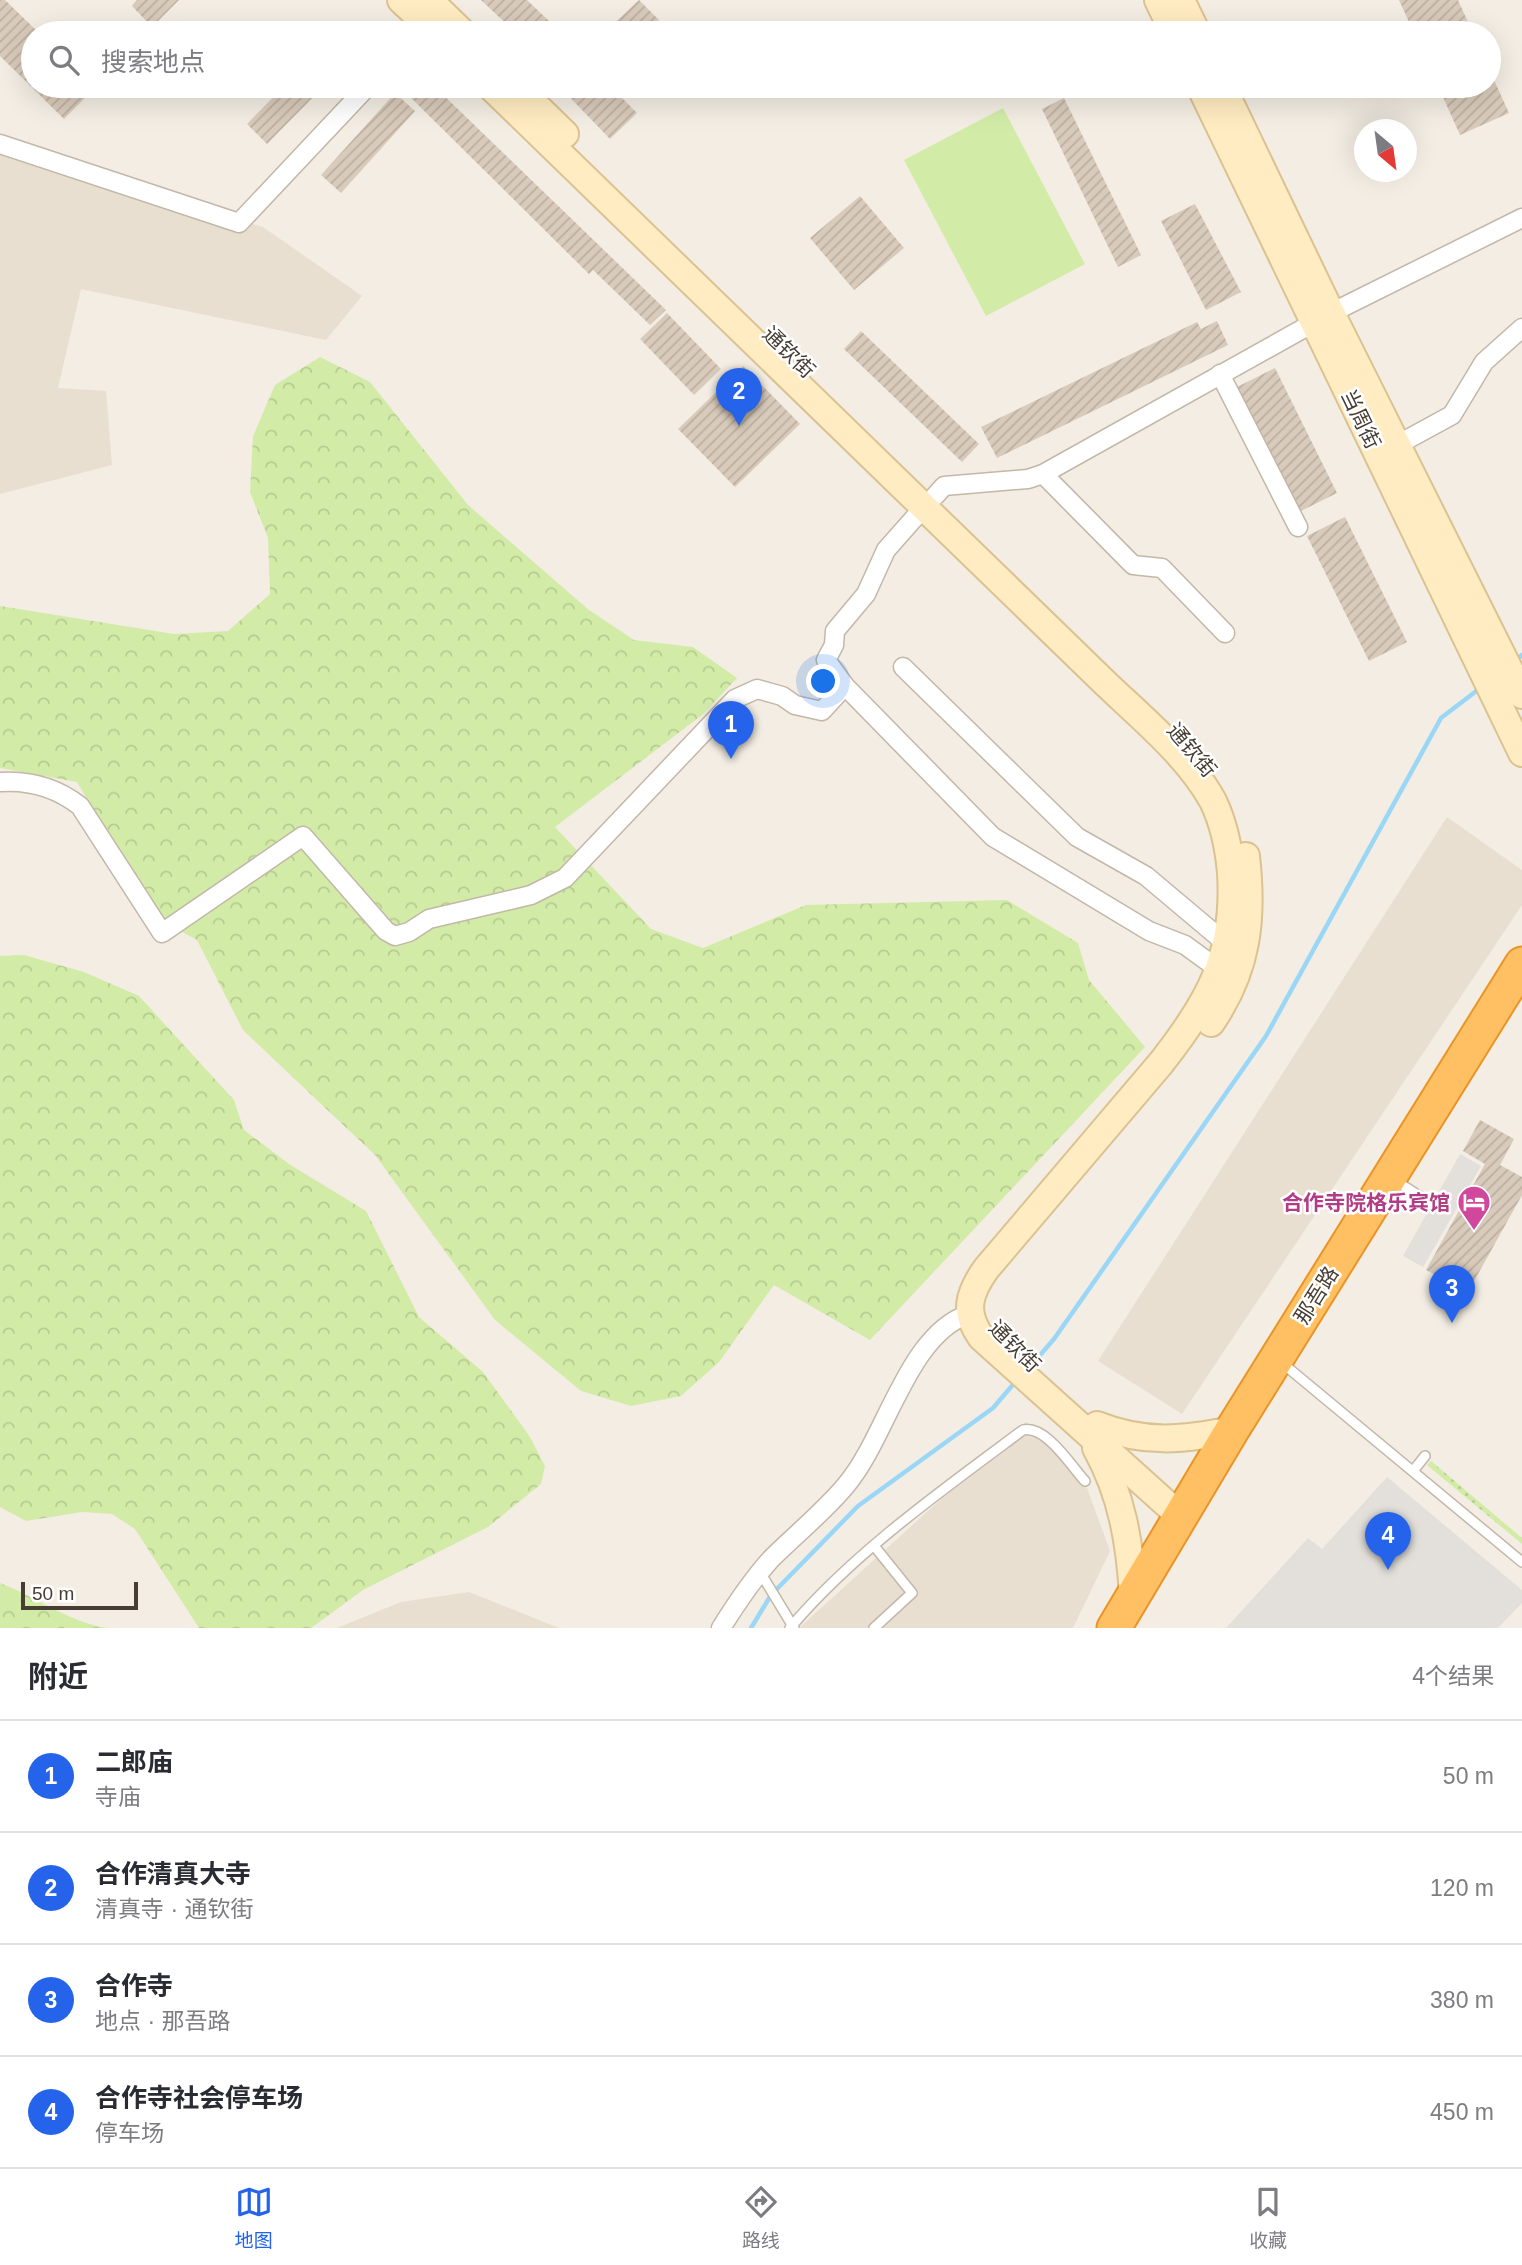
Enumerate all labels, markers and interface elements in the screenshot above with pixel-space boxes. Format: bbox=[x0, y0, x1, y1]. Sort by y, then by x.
search box bbox=[21, 21, 1501, 98]
icon: search bbox=[45, 41, 83, 79]
text: 搜索地点 bbox=[101, 47, 205, 77]
north arrow bbox=[1354, 119, 1417, 182]
street label: 通钦街 bbox=[758, 322, 820, 382]
pin: 2 bbox=[716, 368, 762, 426]
street label: 当周街 bbox=[1337, 386, 1385, 452]
your location bbox=[806, 664, 840, 698]
pin: 1 bbox=[708, 701, 754, 759]
street label: 通钦街 bbox=[1163, 718, 1221, 782]
hotel icon: 合作寺院格乐宾馆 bbox=[1455, 1183, 1493, 1232]
place label: 合作寺院格乐宾馆 bbox=[1282, 1191, 1450, 1214]
street label: 那吾路 bbox=[1290, 1262, 1342, 1328]
pin: 3 bbox=[1429, 1265, 1475, 1323]
street label: 通钦街 bbox=[985, 1316, 1045, 1376]
pin: 4 bbox=[1365, 1512, 1411, 1570]
scale bar bbox=[21, 1579, 138, 1611]
text: 50 m bbox=[32, 1583, 74, 1604]
text: 附近 bbox=[28, 1660, 88, 1693]
text: 4个结果 bbox=[1412, 1663, 1494, 1689]
text: 二郎庙 bbox=[95, 1747, 173, 1777]
text: 1 bbox=[45, 1763, 57, 1789]
text: 50 m bbox=[1443, 1763, 1494, 1789]
text: 寺庙 bbox=[95, 1784, 141, 1810]
text: 合作清真大寺 bbox=[95, 1859, 251, 1889]
text: 2 bbox=[45, 1875, 57, 1901]
text: 120 m bbox=[1430, 1875, 1494, 1901]
text: 清真寺 · 通钦街 bbox=[95, 1896, 253, 1922]
text: 合作寺 bbox=[95, 1971, 173, 2001]
text: 3 bbox=[45, 1987, 57, 2013]
text: 380 m bbox=[1430, 1987, 1494, 2013]
text: 地点 · 那吾路 bbox=[95, 2008, 230, 2034]
text: 合作寺社会停车场 bbox=[95, 2083, 303, 2113]
text: 4 bbox=[45, 2099, 57, 2125]
text: 450 m bbox=[1430, 2099, 1494, 2125]
text: 停车场 bbox=[95, 2120, 164, 2146]
tab: 地图 bbox=[235, 2183, 273, 2252]
tab: 路线 bbox=[742, 2183, 780, 2252]
tab: 收藏 bbox=[1249, 2183, 1287, 2252]

